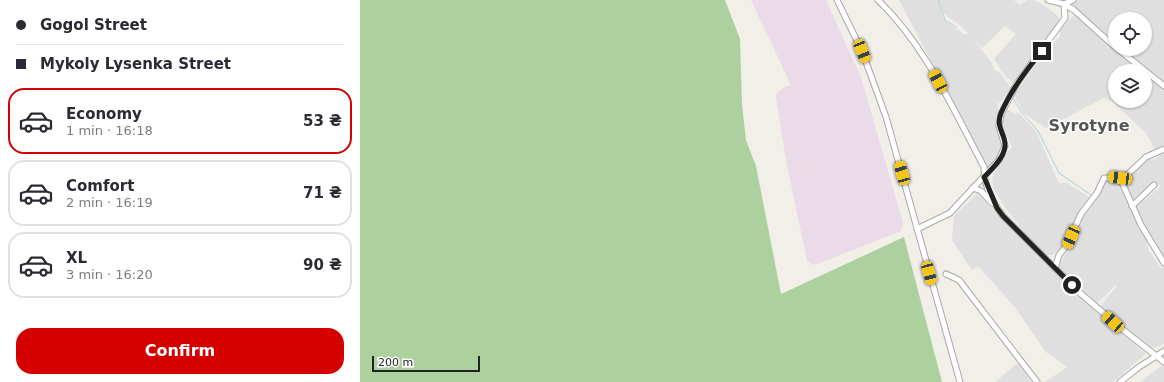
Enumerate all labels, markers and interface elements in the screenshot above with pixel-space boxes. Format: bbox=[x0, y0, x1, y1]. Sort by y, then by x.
map controls bbox=[1108, 12, 1152, 108]
button: locate bbox=[1108, 12, 1152, 56]
text: Gogol Street bbox=[40, 16, 147, 34]
car bbox=[852, 38, 872, 64]
route end bbox=[1033, 42, 1051, 60]
text: Mykoly Lysenka Street bbox=[40, 55, 231, 73]
button: layers bbox=[1108, 64, 1152, 108]
car bbox=[927, 68, 949, 94]
icon: car bbox=[18, 103, 54, 139]
text: Economy bbox=[66, 105, 142, 123]
text: 53 ₴ bbox=[303, 112, 342, 130]
district label: Syrotyne bbox=[1048, 116, 1130, 135]
text: 1 min · 16:18 bbox=[66, 123, 153, 138]
car bbox=[893, 160, 911, 186]
car bbox=[1107, 171, 1133, 185]
icon: car bbox=[18, 175, 54, 211]
text: Comfort bbox=[66, 177, 134, 195]
text: 71 ₴ bbox=[303, 184, 342, 202]
text: 2 min · 16:19 bbox=[66, 195, 153, 210]
car bbox=[1061, 224, 1081, 250]
icon: car bbox=[18, 247, 54, 283]
text: XL bbox=[66, 249, 87, 267]
text: 90 ₴ bbox=[303, 256, 342, 274]
car bbox=[920, 260, 938, 286]
text: 3 min · 16:20 bbox=[66, 267, 153, 282]
route start bbox=[1063, 276, 1081, 294]
car bbox=[1100, 310, 1126, 334]
button: Confirm bbox=[16, 328, 344, 374]
scale bar bbox=[372, 354, 480, 373]
text: 200 m bbox=[378, 356, 413, 369]

